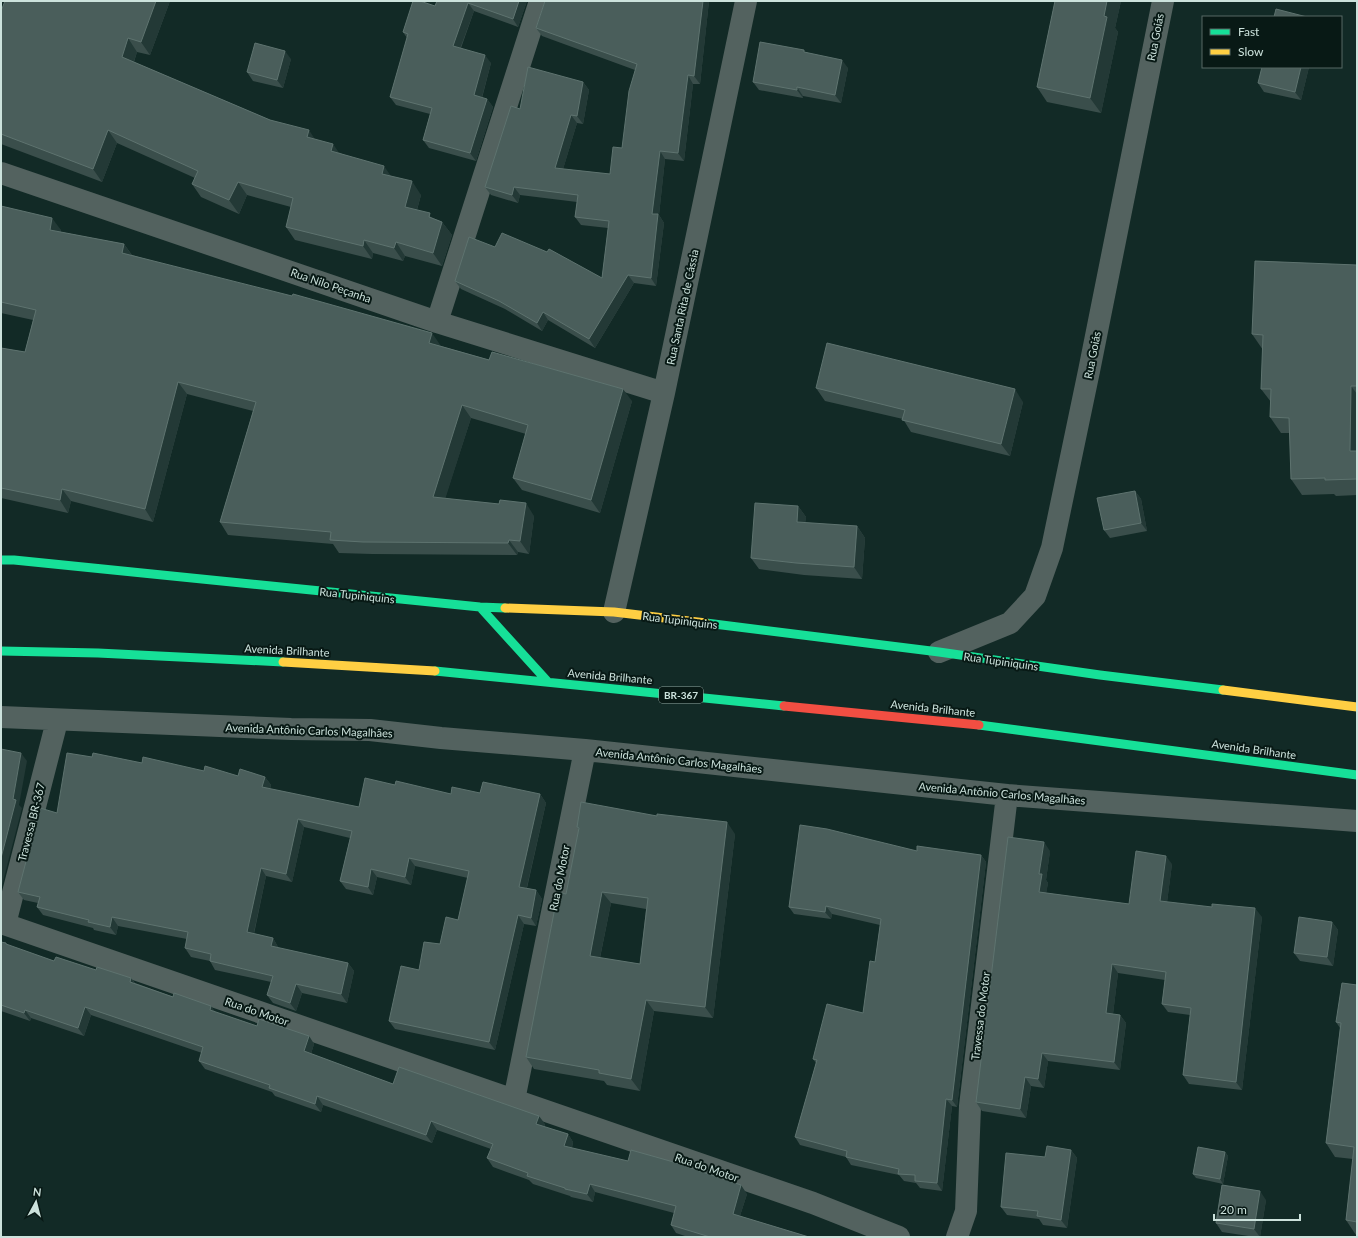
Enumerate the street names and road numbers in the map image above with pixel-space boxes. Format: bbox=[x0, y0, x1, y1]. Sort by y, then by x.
street label: Rua Goiás bbox=[1144, 12, 1166, 62]
street label: Rua Santa Rita de Cássia bbox=[663, 248, 701, 366]
street label: Rua Nilo Peçanha bbox=[289, 265, 373, 305]
street label: Rua Goiás bbox=[1081, 330, 1103, 380]
street label: Rua Tupiniquins bbox=[319, 585, 396, 605]
street label: Rua Tupiniquins bbox=[642, 609, 719, 631]
street label: Avenida Brilhante bbox=[244, 641, 330, 659]
street label: Rua Tupiniquins bbox=[963, 649, 1040, 673]
street label: Avenida Brilhante bbox=[567, 666, 653, 686]
road number: BR-367 bbox=[659, 687, 703, 703]
street label: Avenida Brilhante bbox=[890, 697, 976, 719]
street label: Avenida Antônio Carlos Magalhães bbox=[225, 721, 393, 739]
street label: Avenida Brilhante bbox=[1211, 737, 1297, 761]
street label: Avenida Antônio Carlos Magalhães bbox=[595, 745, 763, 775]
street label: Avenida Antônio Carlos Magalhães bbox=[918, 779, 1086, 807]
street label: Travessa BR-367 bbox=[15, 781, 47, 863]
street label: Rua do Motor bbox=[546, 844, 572, 912]
street label: Travessa do Motor bbox=[968, 971, 992, 1061]
street label: Rua do Motor bbox=[223, 994, 291, 1028]
street label: Rua do Motor bbox=[673, 1150, 741, 1184]

